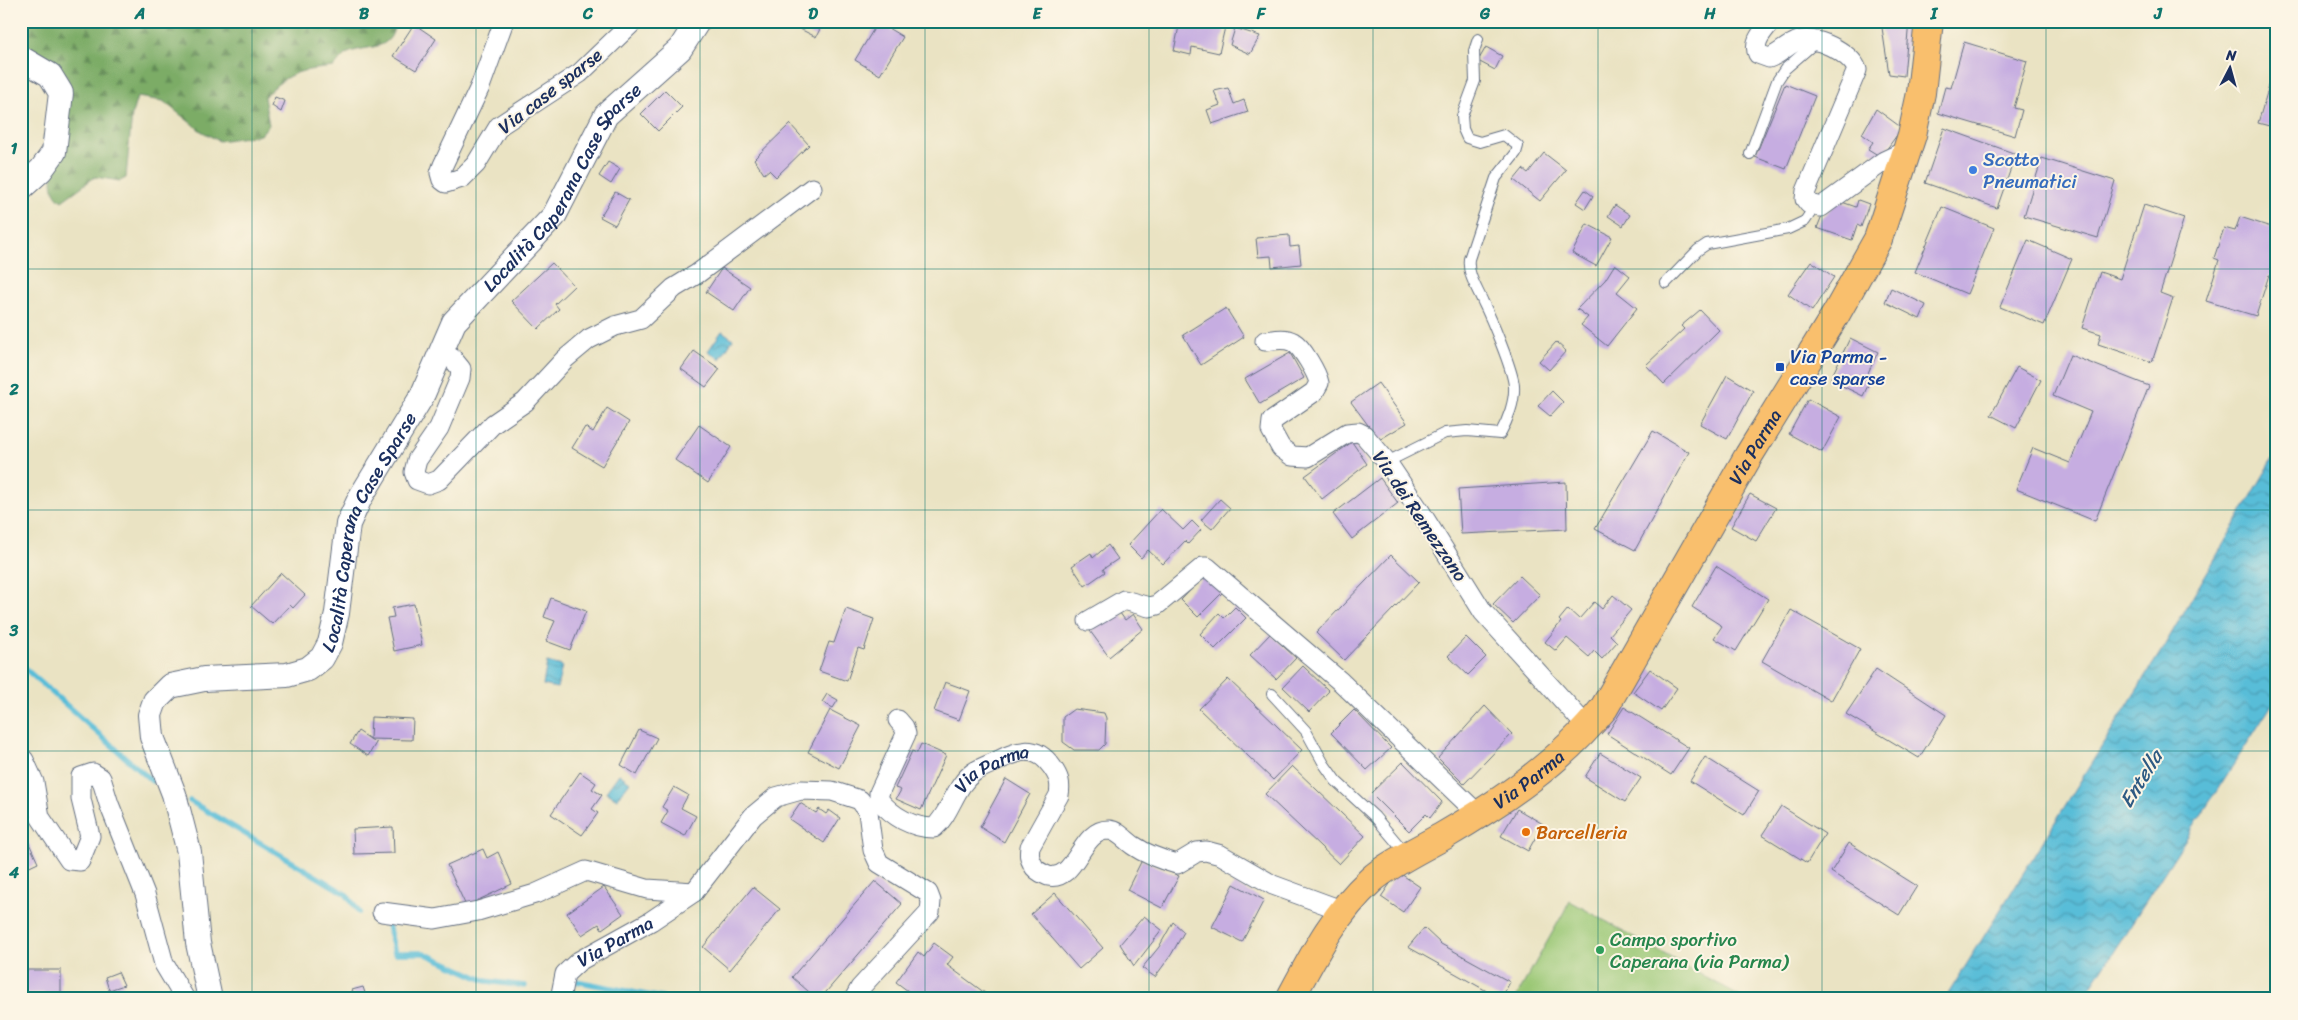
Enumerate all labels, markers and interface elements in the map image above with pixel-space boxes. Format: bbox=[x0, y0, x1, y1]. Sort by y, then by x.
text: A bbox=[134, 0, 145, 28]
text: B bbox=[359, 0, 370, 28]
text: C bbox=[582, 0, 594, 28]
text: D bbox=[808, 0, 818, 28]
text: E bbox=[1033, 0, 1043, 28]
text: F bbox=[1256, 0, 1267, 28]
text: G bbox=[1479, 0, 1491, 28]
text: H bbox=[1703, 0, 1716, 28]
text: I bbox=[1930, 0, 1939, 28]
text: J bbox=[2153, 0, 2163, 28]
street label: Via case sparse bbox=[490, 39, 610, 143]
north arrow bbox=[2206, 42, 2256, 92]
text: N bbox=[2224, 43, 2238, 69]
street label: Località Caperana Case Sparse bbox=[474, 74, 649, 299]
text: 1 bbox=[11, 134, 18, 163]
place label: Scotto Pneumatici bbox=[1983, 143, 2077, 198]
marker: Scotto Pneumatici bbox=[1967, 164, 1979, 176]
place label: Via Parma - case sparse bbox=[1790, 340, 1888, 395]
marker: Via Parma - case sparse bbox=[1774, 361, 1786, 373]
text: 2 bbox=[8, 375, 19, 404]
street label: Via Parma bbox=[1719, 402, 1791, 491]
street label: Località Caperana Case Sparse bbox=[312, 405, 425, 658]
street label: Via dei Remezzano bbox=[1364, 443, 1477, 589]
text: 3 bbox=[9, 616, 19, 645]
street label: Via Parma bbox=[944, 735, 1031, 799]
street label: Via Parma bbox=[1486, 741, 1572, 818]
water label: Entella bbox=[2110, 741, 2174, 815]
place label: Barcelleria bbox=[1536, 816, 1628, 849]
marker: Barcelleria bbox=[1520, 826, 1532, 838]
text: 4 bbox=[8, 858, 19, 887]
street label: Via Parma bbox=[570, 906, 660, 976]
place label: Campo sportivo Caperana (via Parma) bbox=[1610, 923, 1790, 978]
marker: Campo sportivo Caperana (via Parma) bbox=[1594, 944, 1606, 956]

